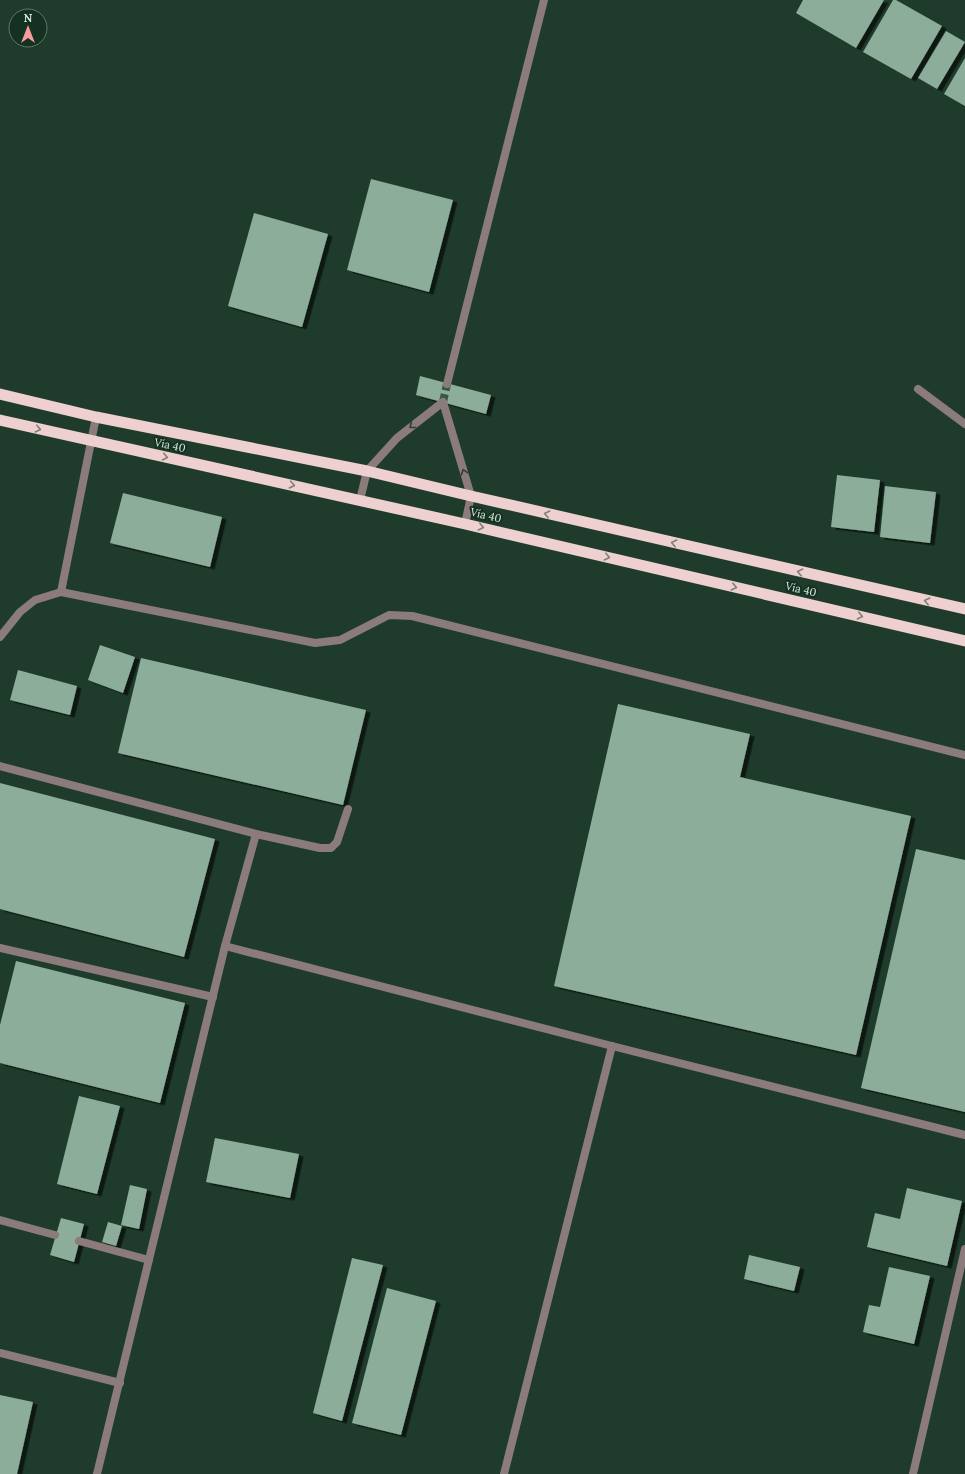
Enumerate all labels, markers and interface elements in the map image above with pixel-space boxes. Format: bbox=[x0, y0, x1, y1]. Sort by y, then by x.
north arrow bbox=[8, 8, 48, 48]
text: N bbox=[24, 11, 33, 25]
one-way arrow bbox=[410, 421, 417, 428]
one-way arrow bbox=[35, 424, 41, 432]
street label: Vía 40 bbox=[152, 435, 187, 455]
one-way arrow bbox=[162, 453, 168, 461]
one-way arrow bbox=[460, 469, 469, 476]
one-way arrow bbox=[289, 481, 295, 489]
street label: Vía 40 bbox=[468, 504, 503, 525]
one-way arrow bbox=[544, 510, 550, 518]
one-way arrow bbox=[477, 523, 484, 531]
one-way arrow bbox=[670, 539, 677, 547]
one-way arrow bbox=[603, 552, 610, 561]
one-way arrow bbox=[797, 568, 803, 576]
street label: Vía 40 bbox=[783, 578, 818, 599]
one-way arrow bbox=[730, 582, 737, 590]
one-way arrow bbox=[924, 597, 930, 605]
one-way arrow bbox=[857, 612, 863, 620]

